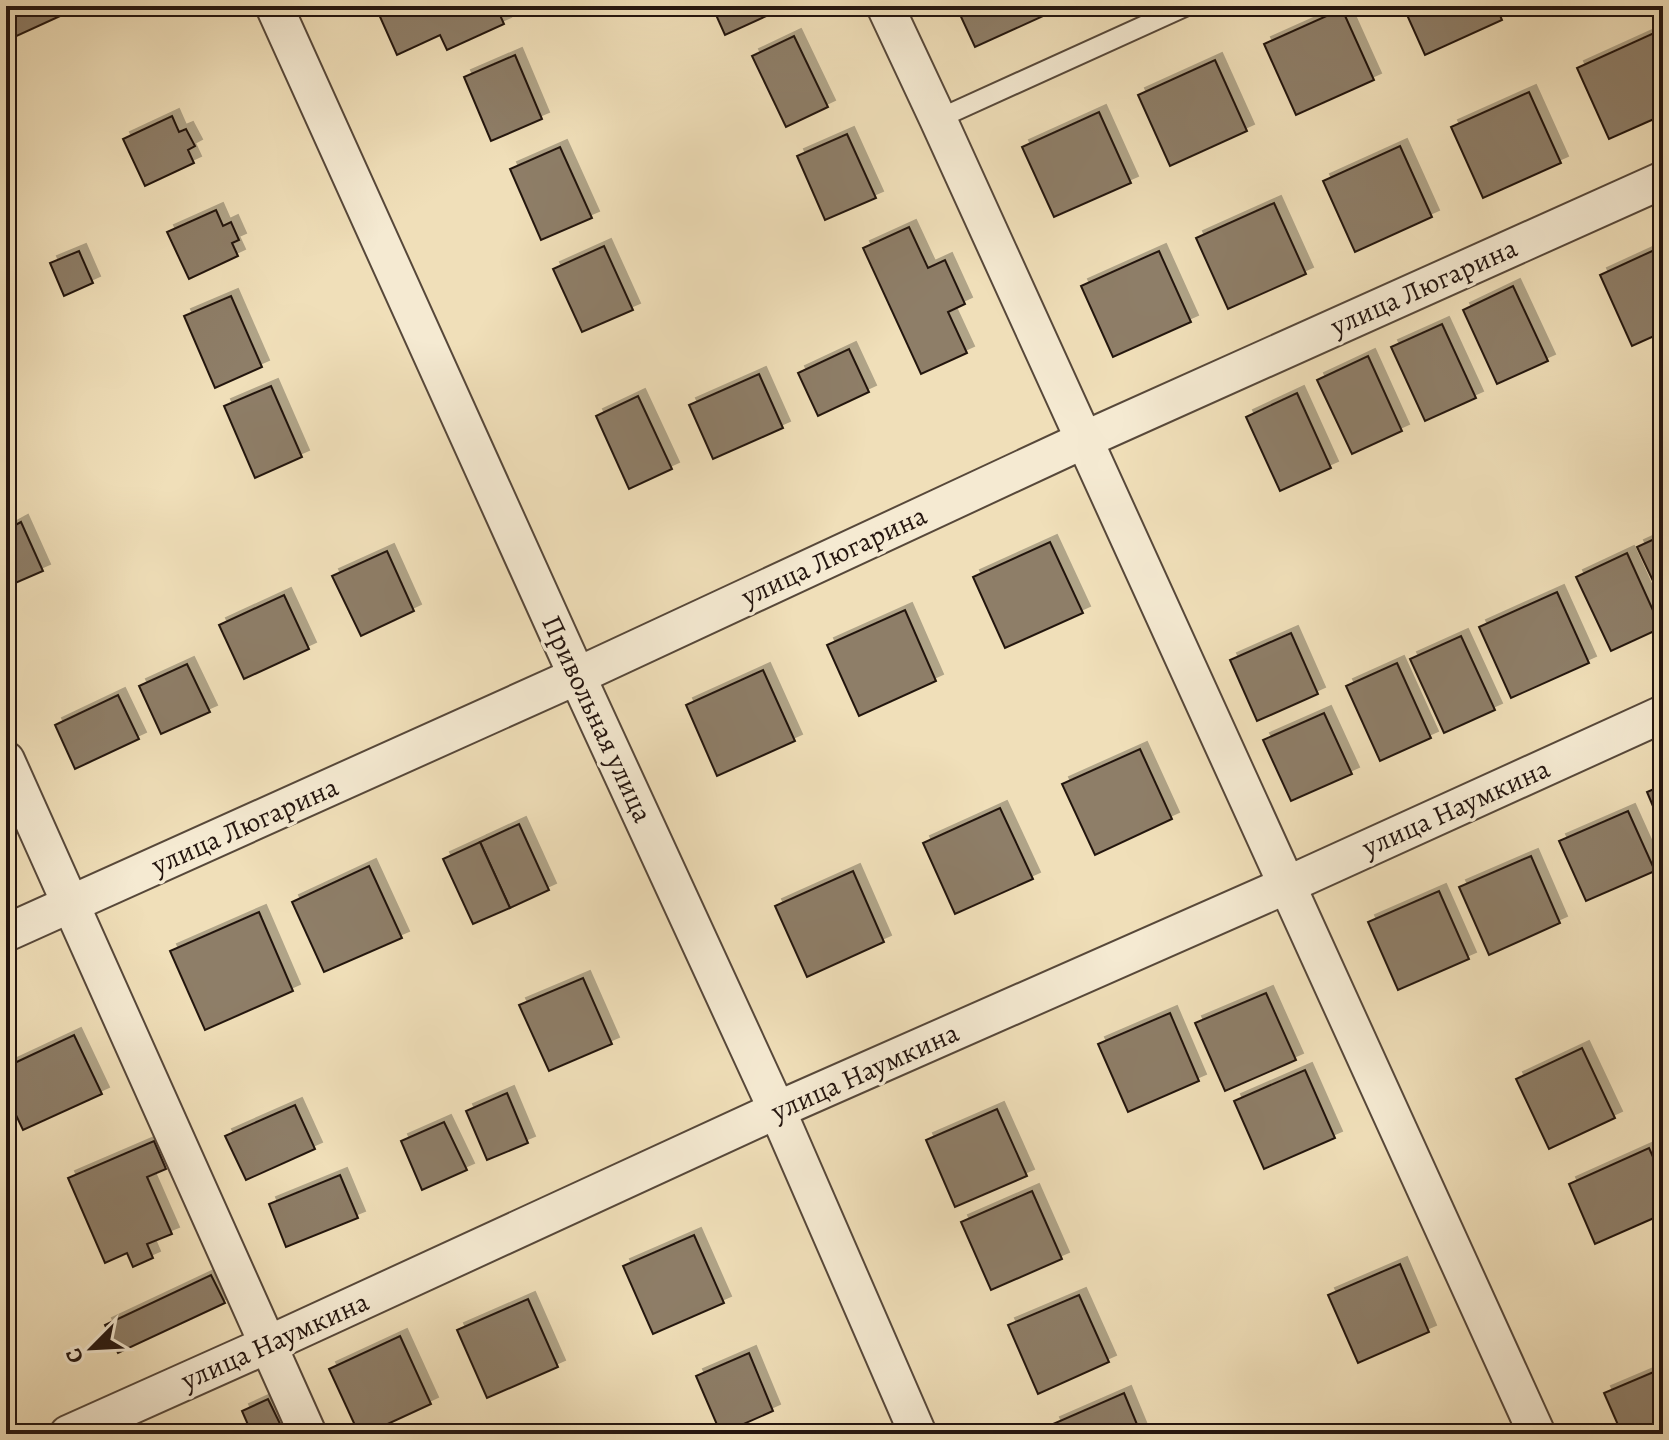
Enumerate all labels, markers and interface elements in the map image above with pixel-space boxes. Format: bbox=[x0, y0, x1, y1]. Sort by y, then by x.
street label: улица Люгарина bbox=[1324, 229, 1523, 346]
street label: улица Люгарина bbox=[734, 496, 933, 616]
street label: Привольная улица bbox=[532, 609, 662, 829]
street label: улица Наумкина bbox=[1355, 750, 1556, 867]
street label: улица Люгарина bbox=[145, 768, 344, 885]
street label: улица Наумкина bbox=[764, 1014, 965, 1131]
street label: улица Наумкина bbox=[174, 1283, 375, 1400]
north arrow bbox=[52, 1308, 132, 1388]
text: С bbox=[58, 1343, 91, 1368]

